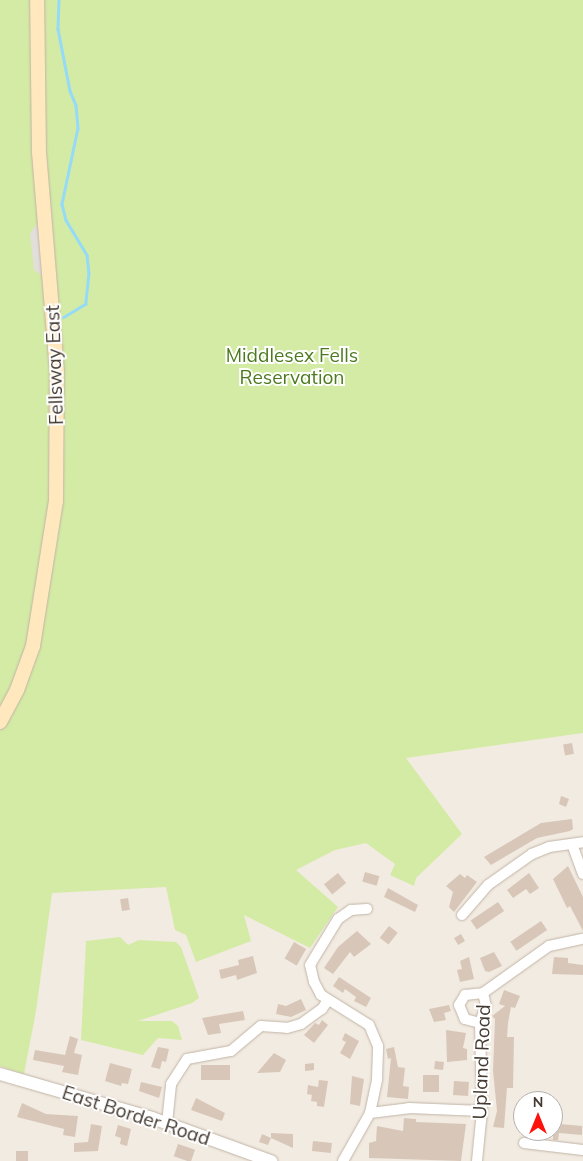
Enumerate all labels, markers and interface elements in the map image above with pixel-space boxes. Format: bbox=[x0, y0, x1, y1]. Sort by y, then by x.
street label: Fellsway East bbox=[42, 305, 68, 425]
park label: Middlesex Fells Reservation bbox=[226, 345, 358, 389]
street label: Upland Road bbox=[469, 1004, 495, 1120]
street label: East Border Road bbox=[59, 1081, 213, 1151]
north arrow bbox=[513, 1091, 563, 1141]
text: N bbox=[533, 1093, 543, 1111]

